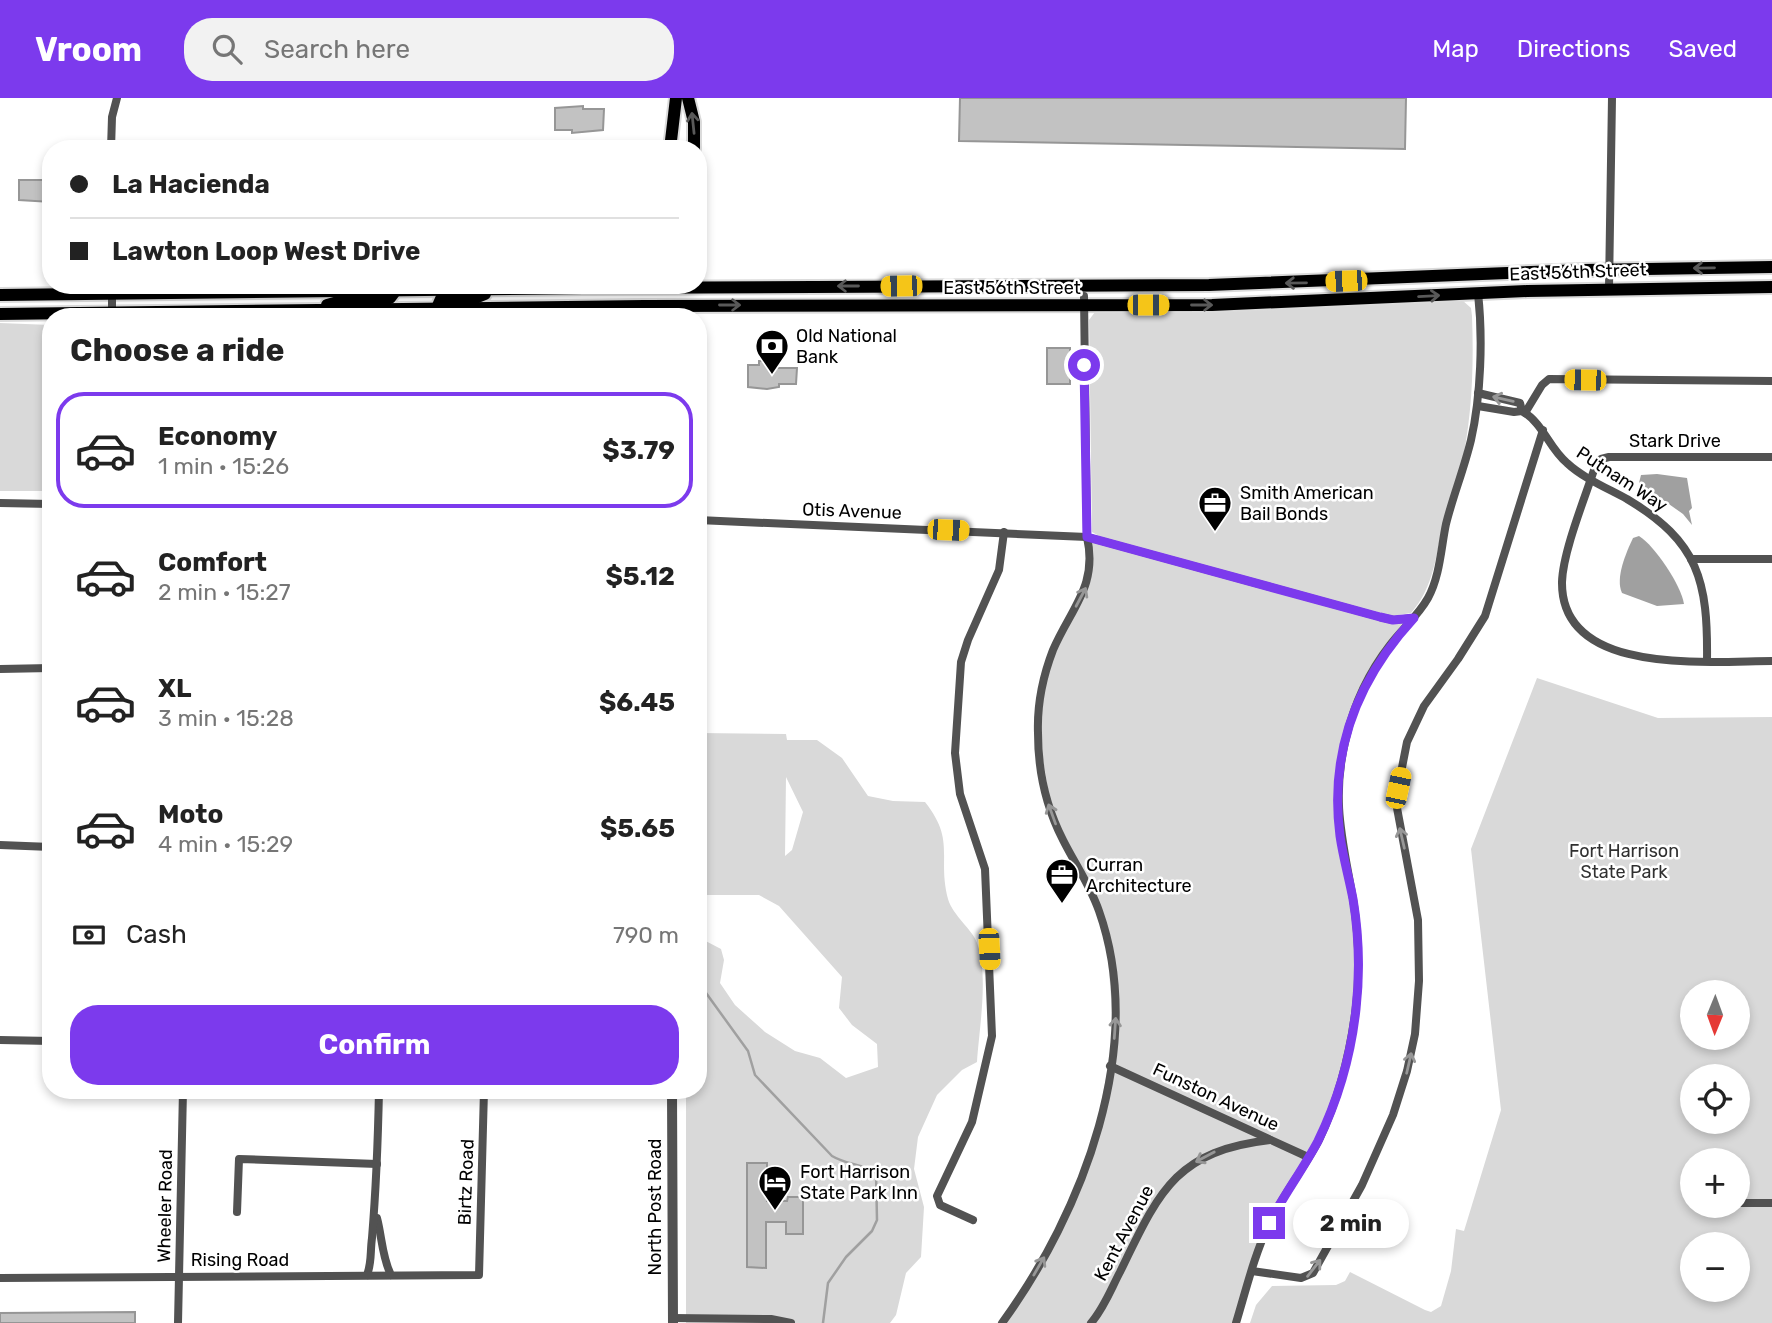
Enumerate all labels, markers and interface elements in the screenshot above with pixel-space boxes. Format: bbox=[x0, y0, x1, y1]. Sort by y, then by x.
search box bbox=[184, 18, 674, 81]
text: Vroom bbox=[35, 30, 142, 69]
icon: search bbox=[208, 30, 246, 68]
text: Search here bbox=[264, 34, 410, 65]
text: Map bbox=[1432, 35, 1479, 63]
text: Directions bbox=[1517, 35, 1630, 63]
text: Saved bbox=[1668, 35, 1737, 63]
one-way arrow bbox=[686, 112, 699, 135]
text: La Hacienda bbox=[112, 169, 270, 200]
text: Lawton Loop West Drive bbox=[112, 236, 420, 267]
street label: East 56th Street bbox=[1509, 259, 1647, 285]
one-way arrow bbox=[1693, 261, 1716, 275]
car bbox=[1325, 270, 1368, 292]
car bbox=[880, 275, 923, 297]
one-way arrow bbox=[1284, 276, 1307, 290]
street label: East 56th Street bbox=[943, 277, 1081, 299]
one-way arrow bbox=[836, 279, 859, 293]
one-way arrow bbox=[1418, 289, 1441, 302]
car bbox=[1128, 295, 1170, 316]
one-way arrow bbox=[718, 298, 741, 312]
one-way arrow bbox=[1190, 298, 1213, 312]
place label: Old National Bank bbox=[796, 325, 897, 368]
bank icon: Old National Bank bbox=[753, 327, 791, 376]
text: Choose a ride bbox=[70, 331, 284, 369]
route start bbox=[1068, 349, 1100, 381]
car bbox=[1564, 369, 1607, 391]
one-way arrow bbox=[1492, 391, 1515, 405]
icon: car bbox=[74, 419, 137, 482]
text: Economy bbox=[158, 421, 277, 452]
street label: Stark Drive bbox=[1629, 430, 1721, 452]
text: $3.79 bbox=[602, 435, 675, 466]
street label: Putnam Way bbox=[1572, 441, 1672, 517]
text: 1 min · 15:26 bbox=[158, 452, 289, 480]
place label: Smith American Bail Bonds bbox=[1240, 482, 1374, 525]
office icon: Smith American Bail Bonds bbox=[1196, 484, 1234, 533]
street label: Otis Avenue bbox=[802, 498, 902, 524]
car bbox=[927, 519, 970, 541]
icon: car bbox=[74, 545, 137, 608]
text: Comfort bbox=[158, 547, 267, 578]
text: $5.12 bbox=[605, 561, 675, 592]
text: 2 min · 15:27 bbox=[158, 578, 291, 606]
one-way arrow bbox=[1074, 587, 1088, 607]
icon: car bbox=[74, 671, 137, 734]
text: XL bbox=[158, 673, 191, 704]
text: $6.45 bbox=[599, 687, 675, 718]
text: 3 min · 15:28 bbox=[158, 704, 294, 732]
car bbox=[1384, 765, 1413, 811]
icon: car bbox=[74, 797, 137, 860]
text: Moto bbox=[158, 799, 223, 830]
one-way arrow bbox=[1045, 803, 1057, 825]
text: $5.65 bbox=[600, 813, 675, 844]
one-way arrow bbox=[1395, 827, 1408, 850]
text: 4 min · 15:29 bbox=[158, 830, 293, 858]
park label: Fort Harrison State Park bbox=[1569, 840, 1679, 883]
place label: Curran Architecture bbox=[1086, 854, 1192, 897]
office icon: Curran Architecture bbox=[1043, 856, 1081, 905]
icon: cash bbox=[70, 916, 108, 954]
text: Cash bbox=[126, 919, 187, 950]
text: 790 m bbox=[613, 921, 679, 949]
car bbox=[978, 927, 1001, 971]
north arrow bbox=[1680, 980, 1750, 1050]
map controls bbox=[1680, 980, 1750, 1302]
button: Confirm bbox=[70, 1005, 679, 1085]
one-way arrow bbox=[1108, 1017, 1121, 1040]
one-way arrow bbox=[1403, 1052, 1416, 1075]
street label: Funston Avenue bbox=[1149, 1058, 1283, 1136]
button: locate bbox=[1680, 1064, 1750, 1134]
street label: Birtz Road bbox=[453, 1138, 479, 1226]
street label: North Post Road bbox=[644, 1138, 666, 1276]
button: + bbox=[1680, 1148, 1750, 1218]
street label: Wheeler Road bbox=[153, 1149, 177, 1263]
one-way arrow bbox=[1195, 1151, 1216, 1164]
place label: Fort Harrison State Park Inn bbox=[800, 1161, 918, 1204]
hotel icon: Fort Harrison State Park Inn bbox=[756, 1163, 794, 1212]
street label: Kent Avenue bbox=[1090, 1181, 1158, 1285]
callout: 2 min bbox=[1294, 1198, 1409, 1248]
route end bbox=[1253, 1207, 1285, 1239]
text: 2 min bbox=[1320, 1209, 1382, 1237]
button: − bbox=[1680, 1232, 1750, 1302]
street label: Rising Road bbox=[191, 1249, 289, 1271]
one-way arrow bbox=[1032, 1256, 1046, 1276]
one-way arrow bbox=[1307, 1260, 1322, 1278]

